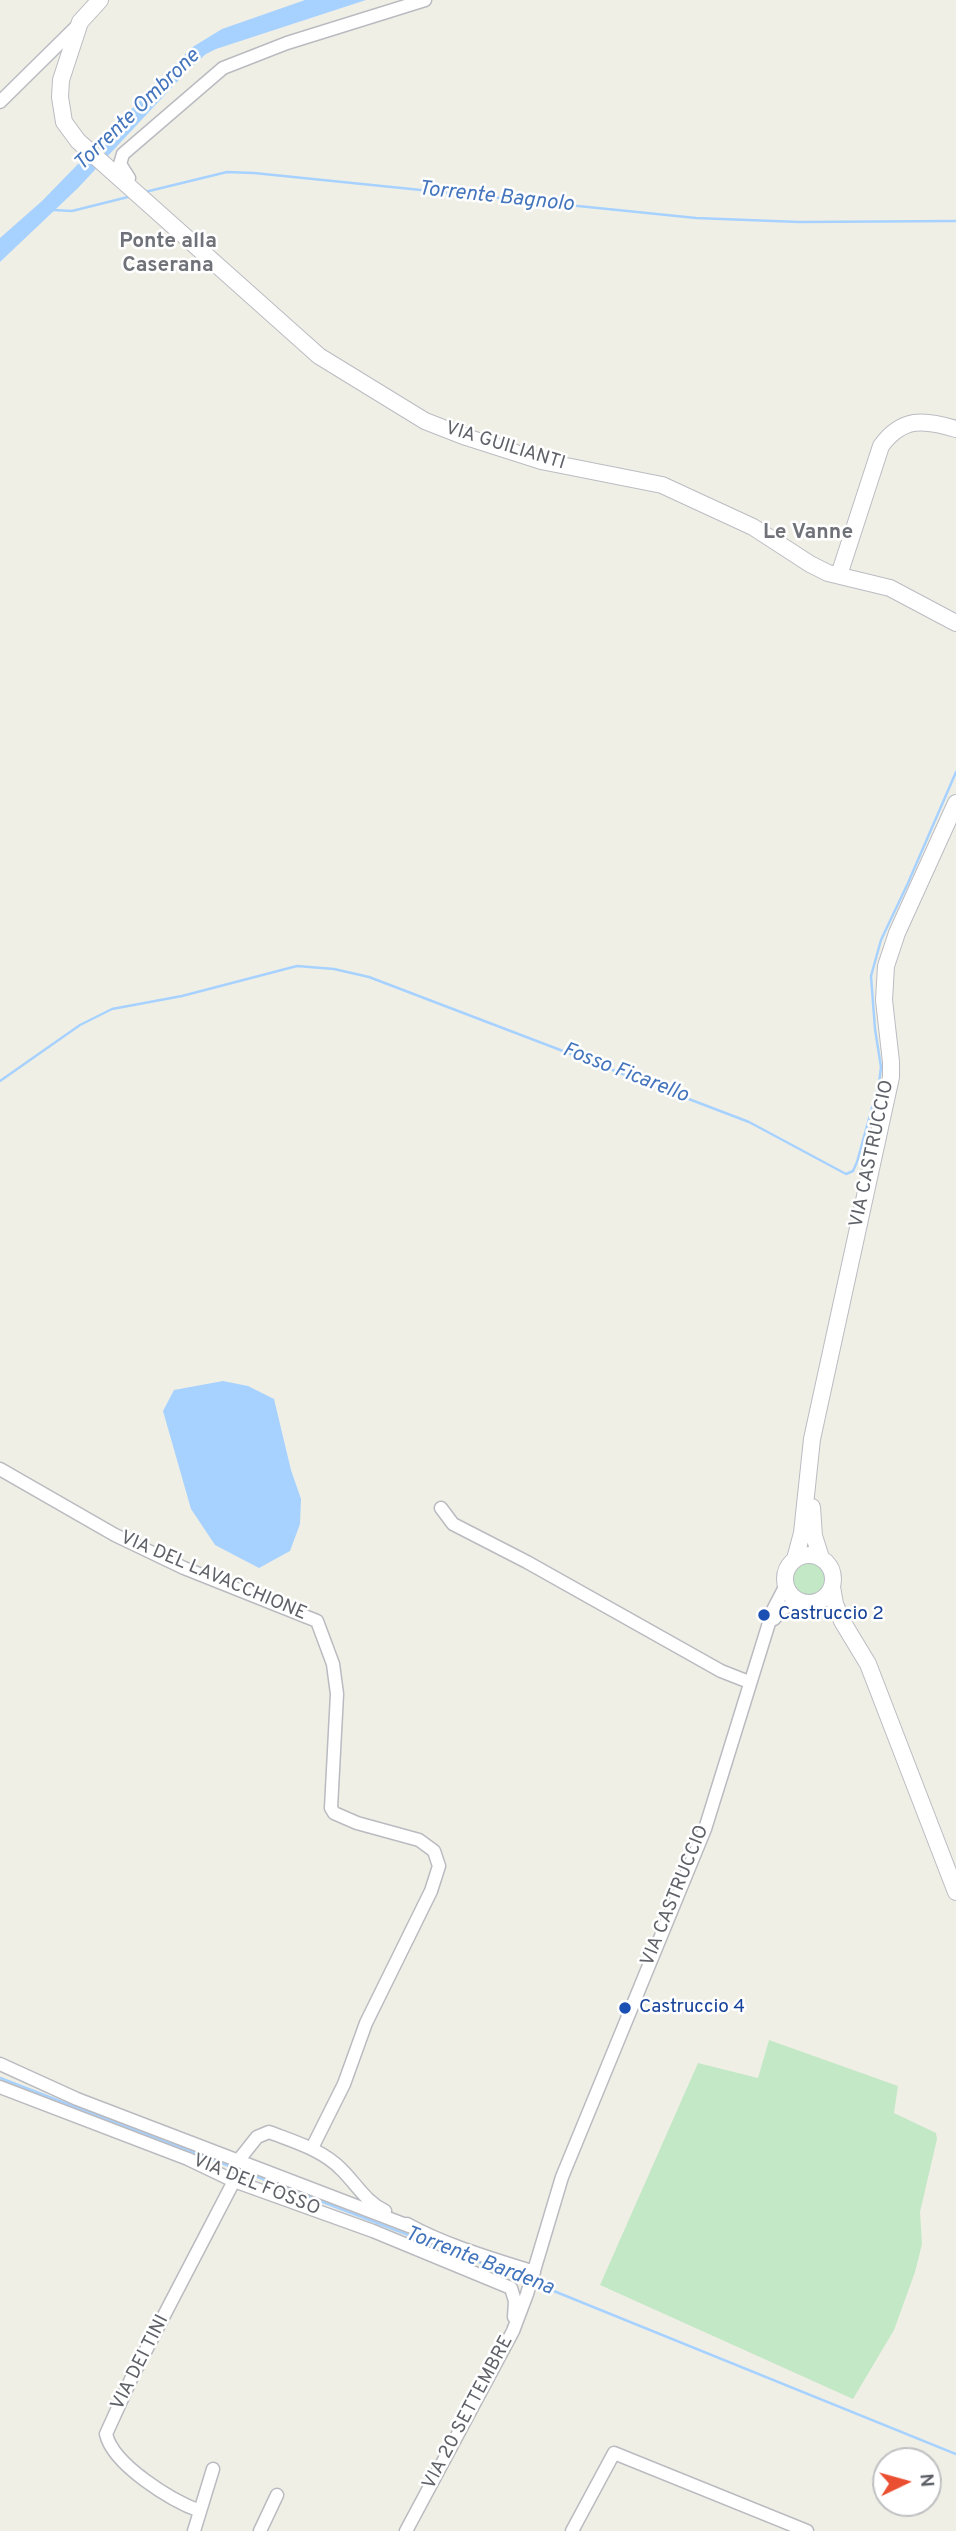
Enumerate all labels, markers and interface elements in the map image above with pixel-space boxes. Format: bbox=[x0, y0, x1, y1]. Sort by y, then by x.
water label: Torrente Ombrone bbox=[70, 45, 206, 177]
water label: Torrente Bagnolo bbox=[417, 177, 575, 219]
district label: Ponte alla Caserana bbox=[119, 230, 217, 280]
street label: VIA GUILIANTI bbox=[442, 418, 568, 476]
district label: Le Vanne bbox=[763, 521, 853, 547]
water label: Fosso Ficarello bbox=[559, 1038, 691, 1110]
street label: VIA CASTRUCCIO bbox=[846, 1078, 900, 1230]
street label: VIA DEL LAVACCHIONE bbox=[116, 1527, 310, 1627]
place label: Castruccio 2 bbox=[778, 1604, 884, 1626]
marker: Castruccio 2 bbox=[756, 1607, 772, 1623]
street label: VIA CASTRUCCIO bbox=[637, 1822, 715, 1970]
place label: Castruccio 4 bbox=[639, 1997, 745, 2019]
marker: Castruccio 4 bbox=[617, 2000, 633, 2016]
street label: VIA DEL FOSSO bbox=[189, 2150, 323, 2222]
water label: Torrente Bardena bbox=[401, 2222, 557, 2302]
street label: VIA DEI TINI bbox=[107, 2312, 175, 2414]
street label: VIA 20 SETTEMBRE bbox=[419, 2332, 519, 2494]
north arrow bbox=[872, 2447, 942, 2517]
text: N bbox=[913, 2472, 938, 2488]

